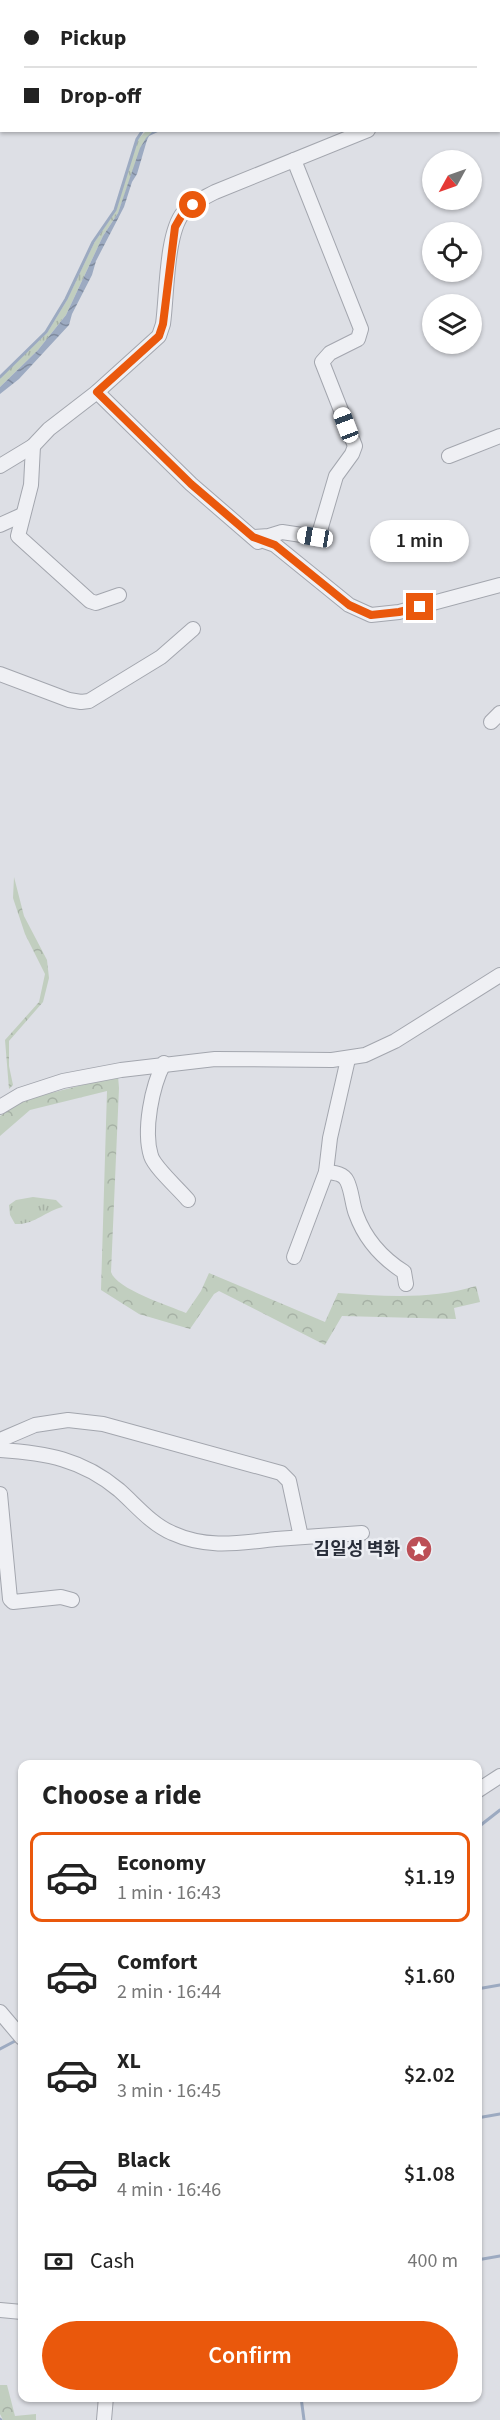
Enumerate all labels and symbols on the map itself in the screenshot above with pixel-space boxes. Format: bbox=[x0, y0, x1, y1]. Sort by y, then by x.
north arrow bbox=[422, 150, 482, 210]
route start bbox=[179, 191, 206, 218]
car bbox=[331, 405, 361, 445]
callout: 1 min bbox=[370, 520, 470, 562]
car bbox=[296, 525, 334, 549]
route end bbox=[406, 593, 433, 620]
place icon: 김일성 벽화 bbox=[404, 1534, 434, 1564]
place label: 김일성 벽화 bbox=[314, 1537, 400, 1562]

